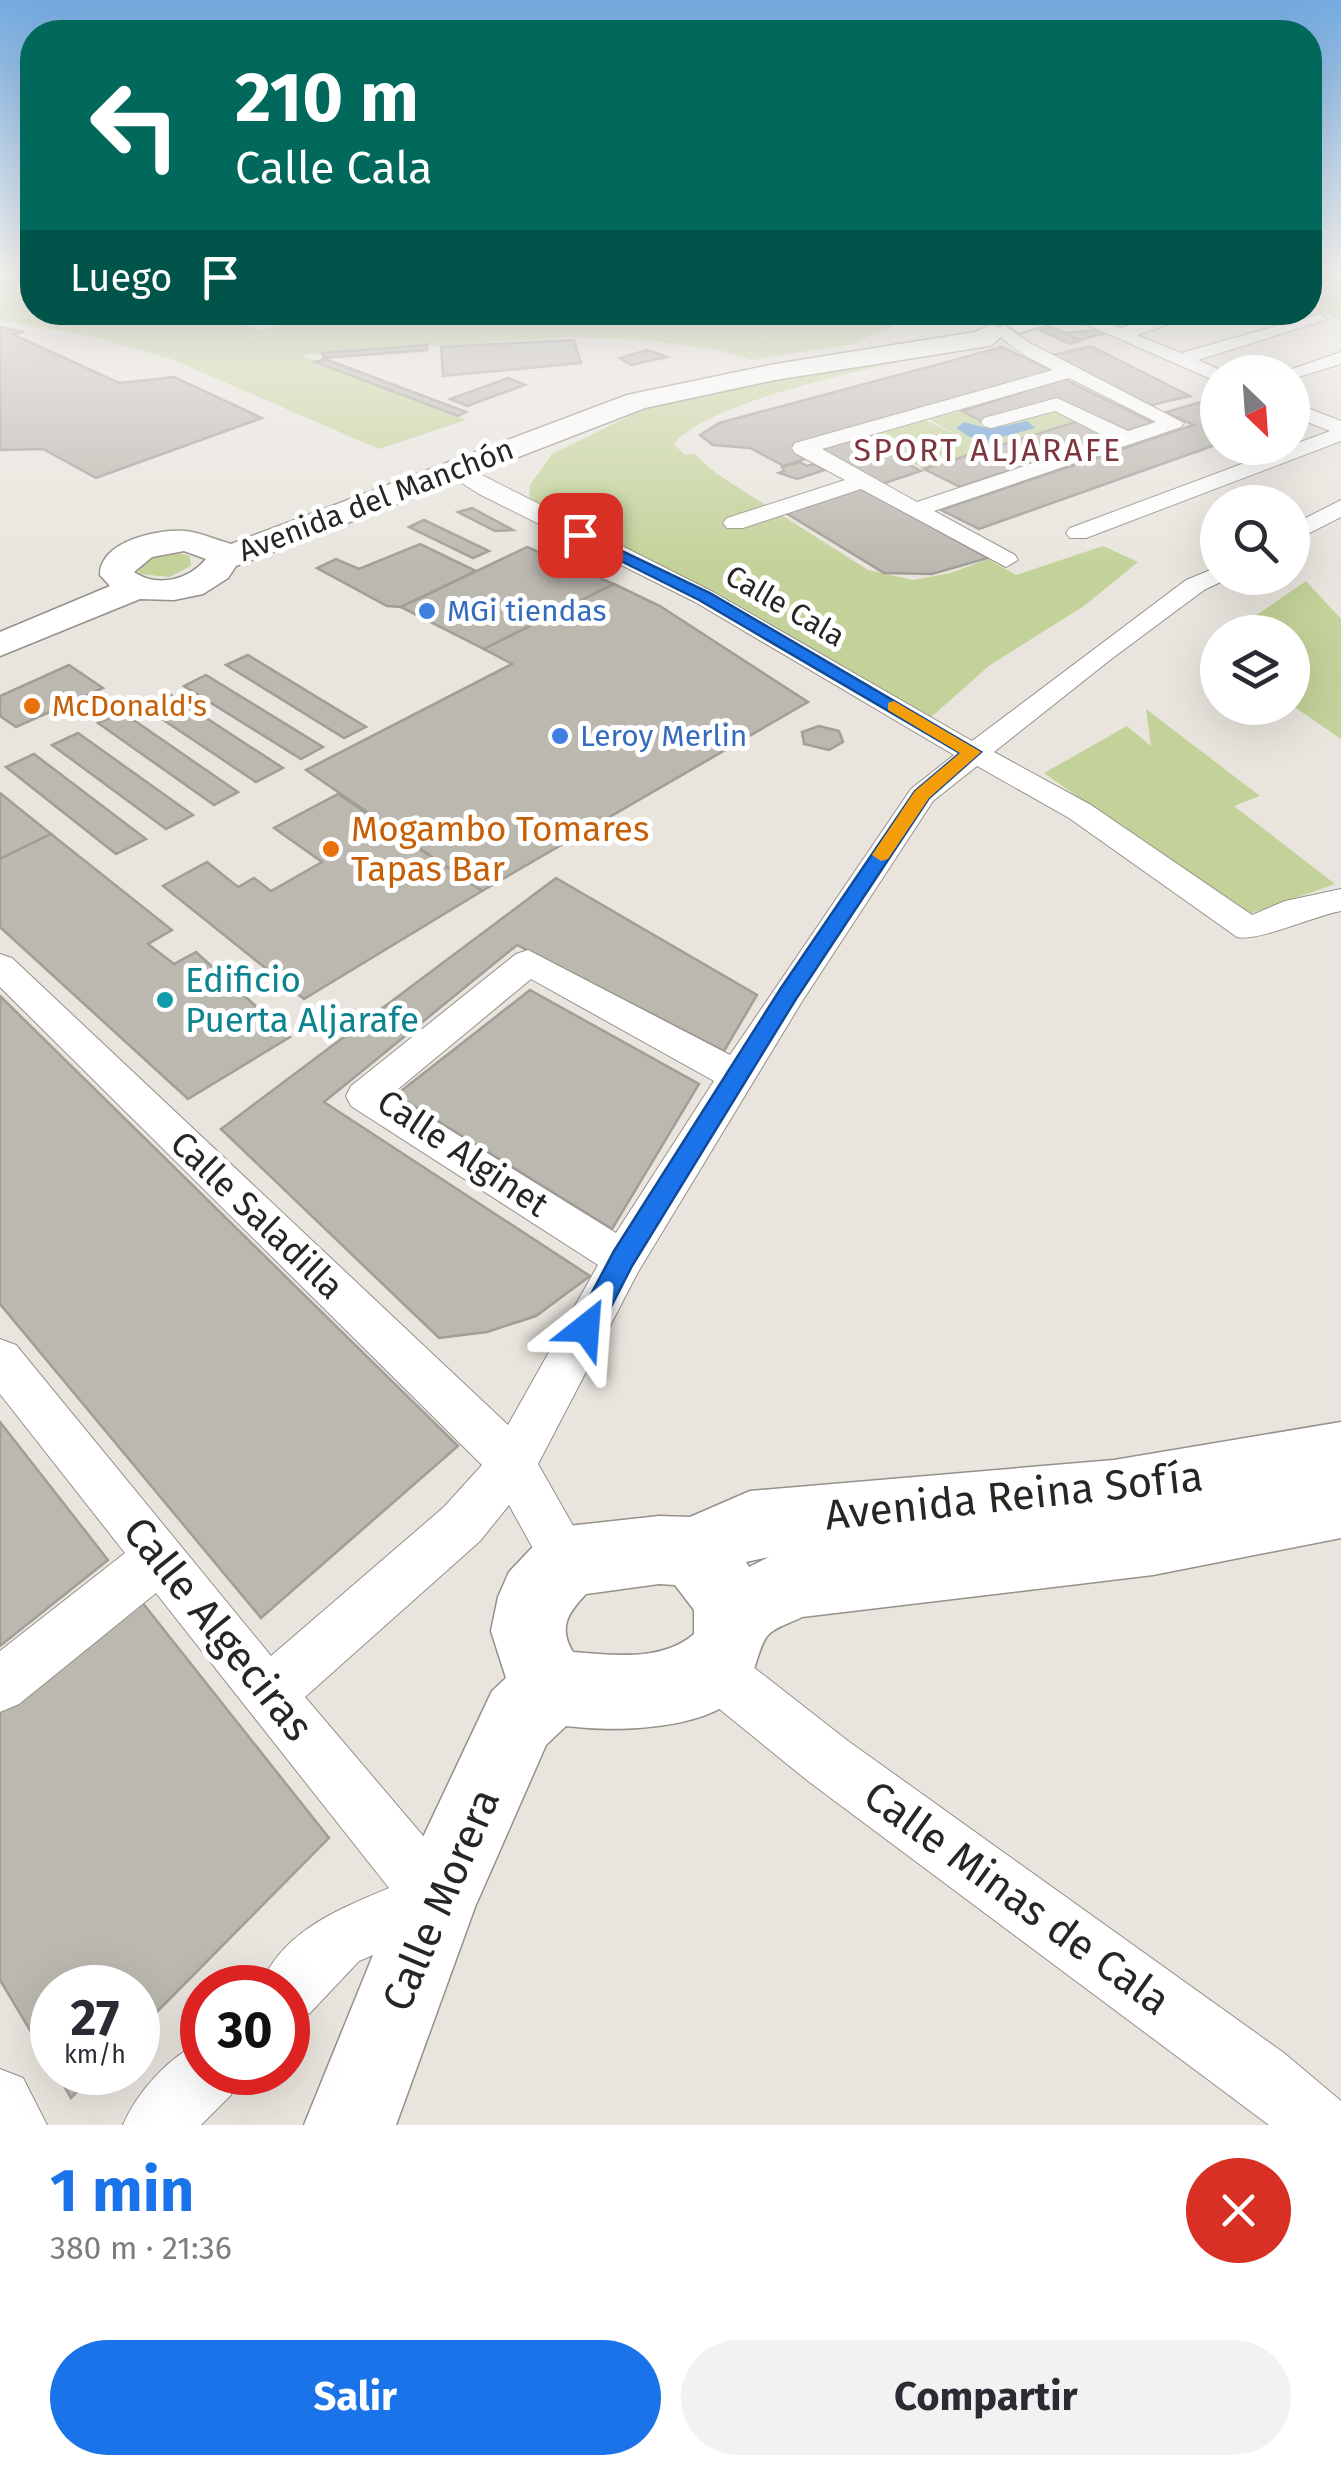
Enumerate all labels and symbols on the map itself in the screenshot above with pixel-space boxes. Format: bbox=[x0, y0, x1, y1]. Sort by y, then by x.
north arrow bbox=[1200, 355, 1310, 465]
street label: Avenida del Manchón bbox=[233, 431, 519, 569]
district label: SPORT ALJARAFE bbox=[853, 431, 1123, 469]
pin bbox=[538, 493, 623, 578]
street label: Calle Cala bbox=[719, 557, 851, 655]
place label: MGi tiendas bbox=[447, 593, 607, 629]
marker: MGi tiendas bbox=[416, 600, 438, 622]
place label: McDonald's bbox=[52, 688, 207, 724]
marker: McDonald's bbox=[21, 695, 43, 717]
place label: Leroy Merlin bbox=[580, 718, 747, 754]
marker: Leroy Merlin bbox=[549, 725, 571, 747]
place label: Mogambo Tomares Tapas Bar bbox=[351, 808, 649, 890]
marker: Mogambo Tomares Tapas Bar bbox=[320, 838, 342, 860]
place label: Edificio Puerta Aljarafe bbox=[185, 959, 419, 1041]
marker: Edificio Puerta Aljarafe bbox=[154, 989, 176, 1011]
street label: Calle Alginet bbox=[369, 1080, 557, 1226]
street label: Calle Saladilla bbox=[162, 1122, 352, 1308]
position arrow bbox=[534, 1276, 638, 1380]
street label: Avenida Reina Sofía bbox=[823, 1451, 1205, 1541]
street label: Calle Algeciras bbox=[113, 1507, 323, 1751]
street label: Calle Minas de Cala bbox=[854, 1770, 1180, 2026]
street label: Calle Morera bbox=[372, 1781, 510, 2019]
speed limit sign: 30 bbox=[180, 1965, 310, 2095]

